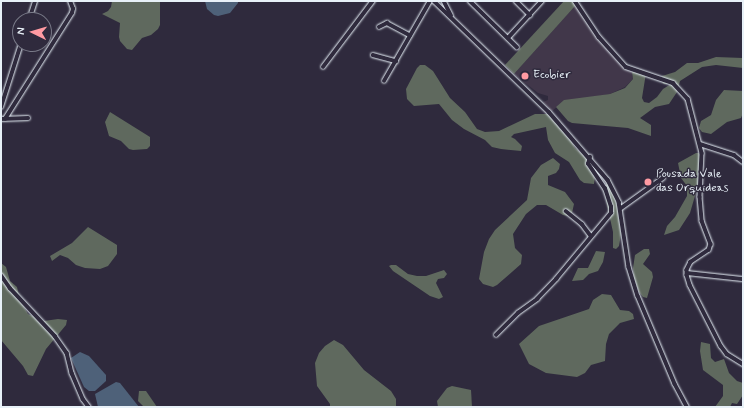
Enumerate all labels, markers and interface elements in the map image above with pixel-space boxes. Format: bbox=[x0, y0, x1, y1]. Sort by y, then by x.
north arrow bbox=[12, 12, 52, 52]
text: N bbox=[14, 27, 28, 35]
place label: Ecobier bbox=[533, 69, 571, 83]
marker: Ecobier bbox=[520, 71, 530, 81]
place label: Pousada Vale das Orquideas bbox=[656, 168, 726, 196]
marker: Pousada Vale das Orquideas bbox=[643, 177, 653, 187]

